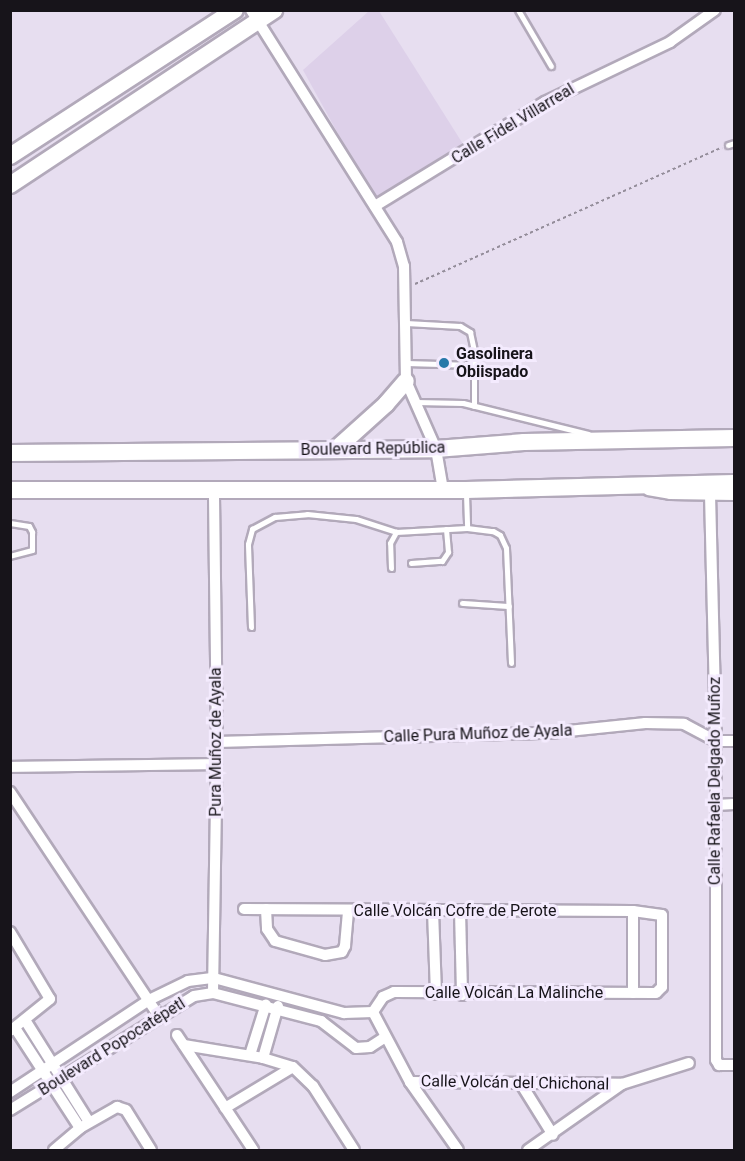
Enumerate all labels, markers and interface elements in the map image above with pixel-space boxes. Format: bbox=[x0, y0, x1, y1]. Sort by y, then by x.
street label: Calle Fidel Villarreal bbox=[448, 80, 578, 168]
place label: Gasolinera Obiispado bbox=[456, 344, 533, 382]
marker: Gasolinera Obiispado bbox=[437, 356, 451, 370]
street label: Boulevard República bbox=[300, 438, 446, 460]
street label: Pura Muñoz de Ayala bbox=[206, 667, 226, 817]
street label: Calle Rafaela Delgado Muñoz bbox=[705, 677, 725, 885]
street label: Calle Pura Muñoz de Ayala bbox=[383, 721, 573, 747]
street label: Calle Volcán Cofre de Perote bbox=[354, 901, 556, 921]
street label: Calle Volcán La Malinche bbox=[425, 983, 603, 1003]
street label: Boulevard Popocatépetl bbox=[35, 994, 189, 1100]
street label: Calle Volcán del Chichonal bbox=[421, 1072, 609, 1094]

